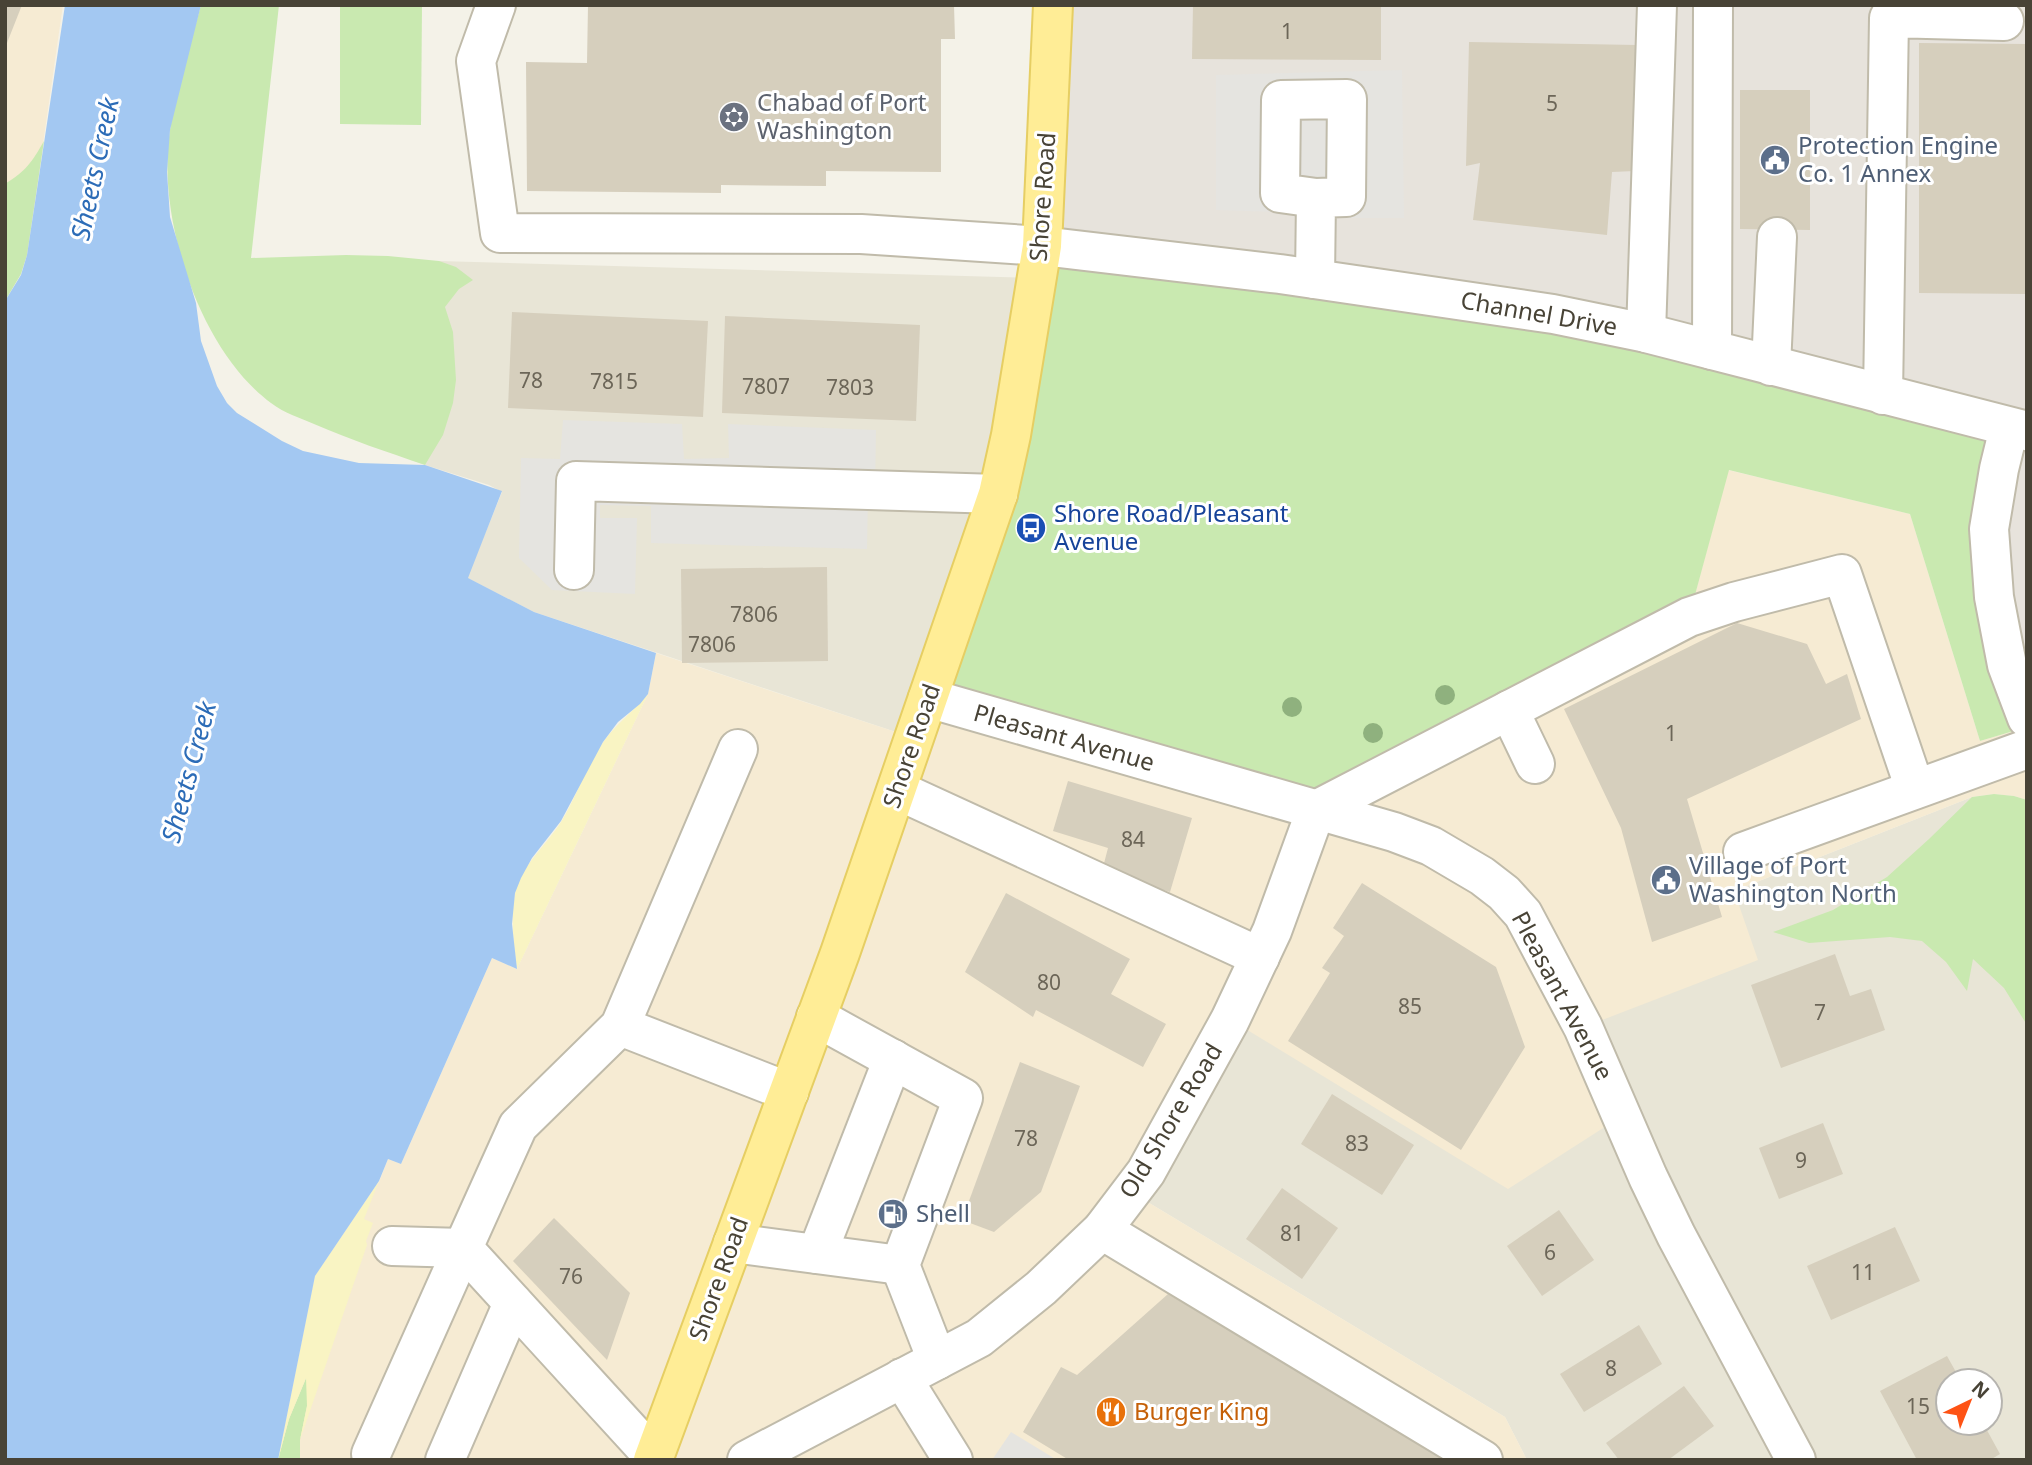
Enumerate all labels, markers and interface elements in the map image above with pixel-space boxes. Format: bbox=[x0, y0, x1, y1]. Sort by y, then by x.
house number: 1 bbox=[1281, 17, 1293, 45]
place label: Chabad of Port Washington bbox=[757, 85, 927, 146]
house number: 5 bbox=[1546, 89, 1558, 117]
water label: Sheets Creek bbox=[61, 93, 127, 243]
synagogue icon: Chabad of Port Washington bbox=[717, 100, 751, 134]
place label: Protection Engine Co. 1 Annex bbox=[1798, 128, 1998, 189]
street label: Shore Road bbox=[1021, 131, 1062, 263]
public building icon: Protection Engine Co. 1 Annex bbox=[1758, 143, 1792, 177]
street label: Channel Drive bbox=[1458, 283, 1620, 343]
house number: 78 bbox=[519, 366, 543, 394]
house number: 7815 bbox=[590, 367, 638, 395]
house number: 7807 bbox=[742, 372, 790, 400]
house number: 7803 bbox=[826, 373, 874, 401]
place label: Shore Road/Pleasant Avenue bbox=[1054, 496, 1289, 557]
bus stop icon: Shore Road/Pleasant Avenue bbox=[1014, 511, 1048, 545]
house number: 7806 bbox=[730, 600, 778, 628]
house number: 7806 bbox=[688, 630, 736, 658]
street label: Shore Road bbox=[874, 679, 947, 812]
street label: Pleasant Avenue bbox=[970, 695, 1159, 778]
water label: Sheets Creek bbox=[152, 696, 224, 846]
house number: 1 bbox=[1665, 719, 1677, 747]
house number: 84 bbox=[1121, 825, 1145, 853]
place label: Village of Port Washington North bbox=[1689, 848, 1897, 909]
public building icon: Village of Port Washington North bbox=[1649, 863, 1683, 897]
street label: Pleasant Avenue bbox=[1505, 905, 1622, 1085]
house number: 80 bbox=[1037, 968, 1061, 996]
house number: 85 bbox=[1398, 992, 1422, 1020]
house number: 7 bbox=[1814, 998, 1826, 1026]
street label: Old Shore Road bbox=[1110, 1037, 1229, 1204]
house number: 78 bbox=[1014, 1124, 1038, 1152]
house number: 83 bbox=[1345, 1129, 1369, 1157]
house number: 9 bbox=[1795, 1146, 1807, 1174]
place label: Shell bbox=[916, 1196, 970, 1229]
fuel station icon: Shell bbox=[876, 1197, 910, 1231]
street label: Shore Road bbox=[680, 1212, 755, 1345]
house number: 81 bbox=[1280, 1219, 1304, 1247]
house number: 6 bbox=[1544, 1238, 1556, 1266]
house number: 11 bbox=[1851, 1258, 1875, 1286]
house number: 76 bbox=[559, 1262, 583, 1290]
house number: 8 bbox=[1605, 1354, 1617, 1382]
north arrow bbox=[1934, 1367, 2004, 1437]
text: N bbox=[1966, 1375, 1995, 1404]
house number: 15 bbox=[1906, 1392, 1930, 1420]
place label: Burger King bbox=[1134, 1394, 1269, 1427]
restaurant icon: Burger King bbox=[1094, 1395, 1128, 1429]

